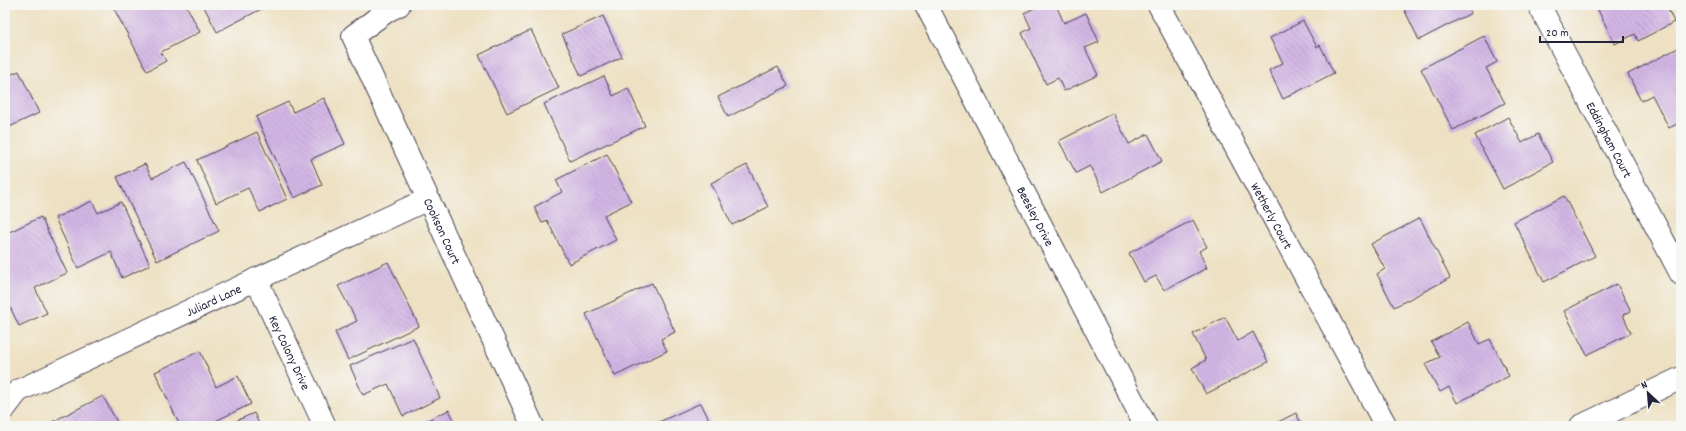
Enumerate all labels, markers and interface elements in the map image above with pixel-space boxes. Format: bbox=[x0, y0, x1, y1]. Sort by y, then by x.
scale bar bbox=[1540, 18, 1623, 44]
text: 20 m bbox=[1546, 25, 1569, 42]
street label: Eddingham Court bbox=[1580, 99, 1636, 182]
street label: Wetherly Court bbox=[1244, 180, 1296, 254]
street label: Beesley Drive bbox=[1010, 184, 1058, 251]
street label: Cookson Court bbox=[417, 195, 464, 268]
street label: Juliard Lane bbox=[184, 281, 245, 323]
street label: Key Colony Drive bbox=[262, 313, 314, 394]
north arrow bbox=[1628, 373, 1668, 413]
text: N bbox=[1639, 377, 1651, 394]

